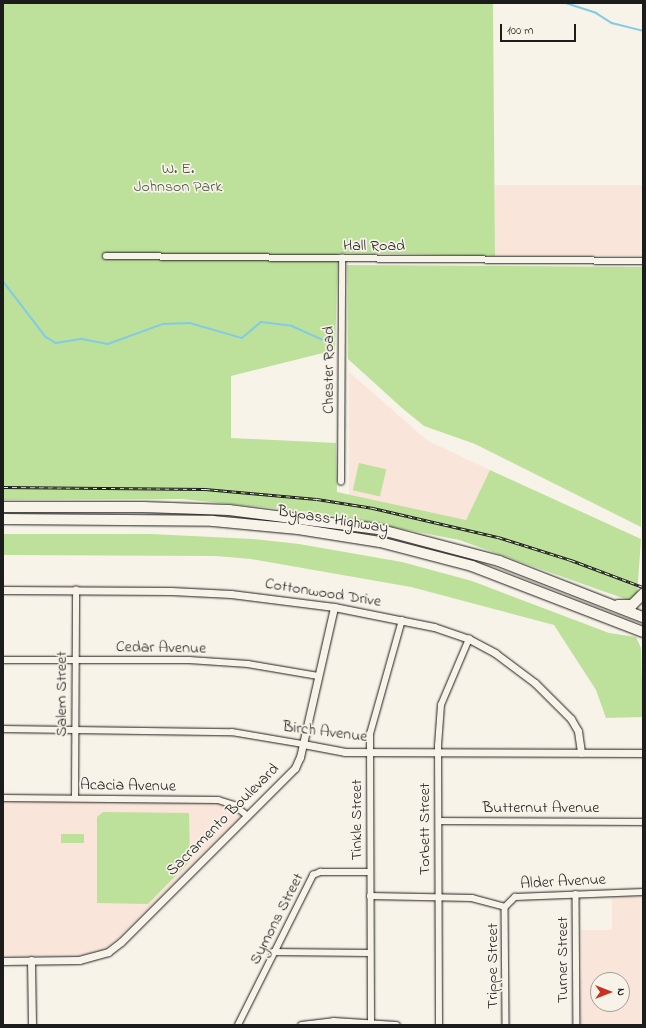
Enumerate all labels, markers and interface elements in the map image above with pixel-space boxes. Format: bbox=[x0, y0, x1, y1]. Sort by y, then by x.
scale bar bbox=[502, 16, 578, 42]
text: 100 m bbox=[507, 22, 534, 40]
park label: W. E. Johnson Park bbox=[134, 159, 222, 197]
street label: Hall Road bbox=[343, 236, 405, 256]
street label: Chester Road bbox=[319, 326, 339, 414]
street label: Bypass Highway bbox=[276, 502, 390, 538]
street label: Cottonwood Drive bbox=[264, 574, 382, 612]
street label: Cedar Avenue bbox=[116, 638, 206, 658]
street label: Salem Street bbox=[52, 651, 72, 737]
street label: Birch Avenue bbox=[282, 717, 368, 747]
street label: Sacramento Boulevard bbox=[163, 760, 283, 880]
street label: Acacia Avenue bbox=[80, 776, 176, 796]
street label: Tinkle Street bbox=[347, 779, 367, 861]
street label: Torbett Street bbox=[415, 783, 435, 875]
street label: Butternut Avenue bbox=[483, 798, 599, 818]
street label: Symons Street bbox=[246, 870, 308, 968]
street label: Alder Avenue bbox=[520, 870, 606, 894]
street label: Turner Street bbox=[553, 917, 573, 1003]
street label: Trippe Street bbox=[483, 923, 503, 1009]
north arrow bbox=[590, 972, 630, 1012]
text: N bbox=[613, 988, 629, 996]

